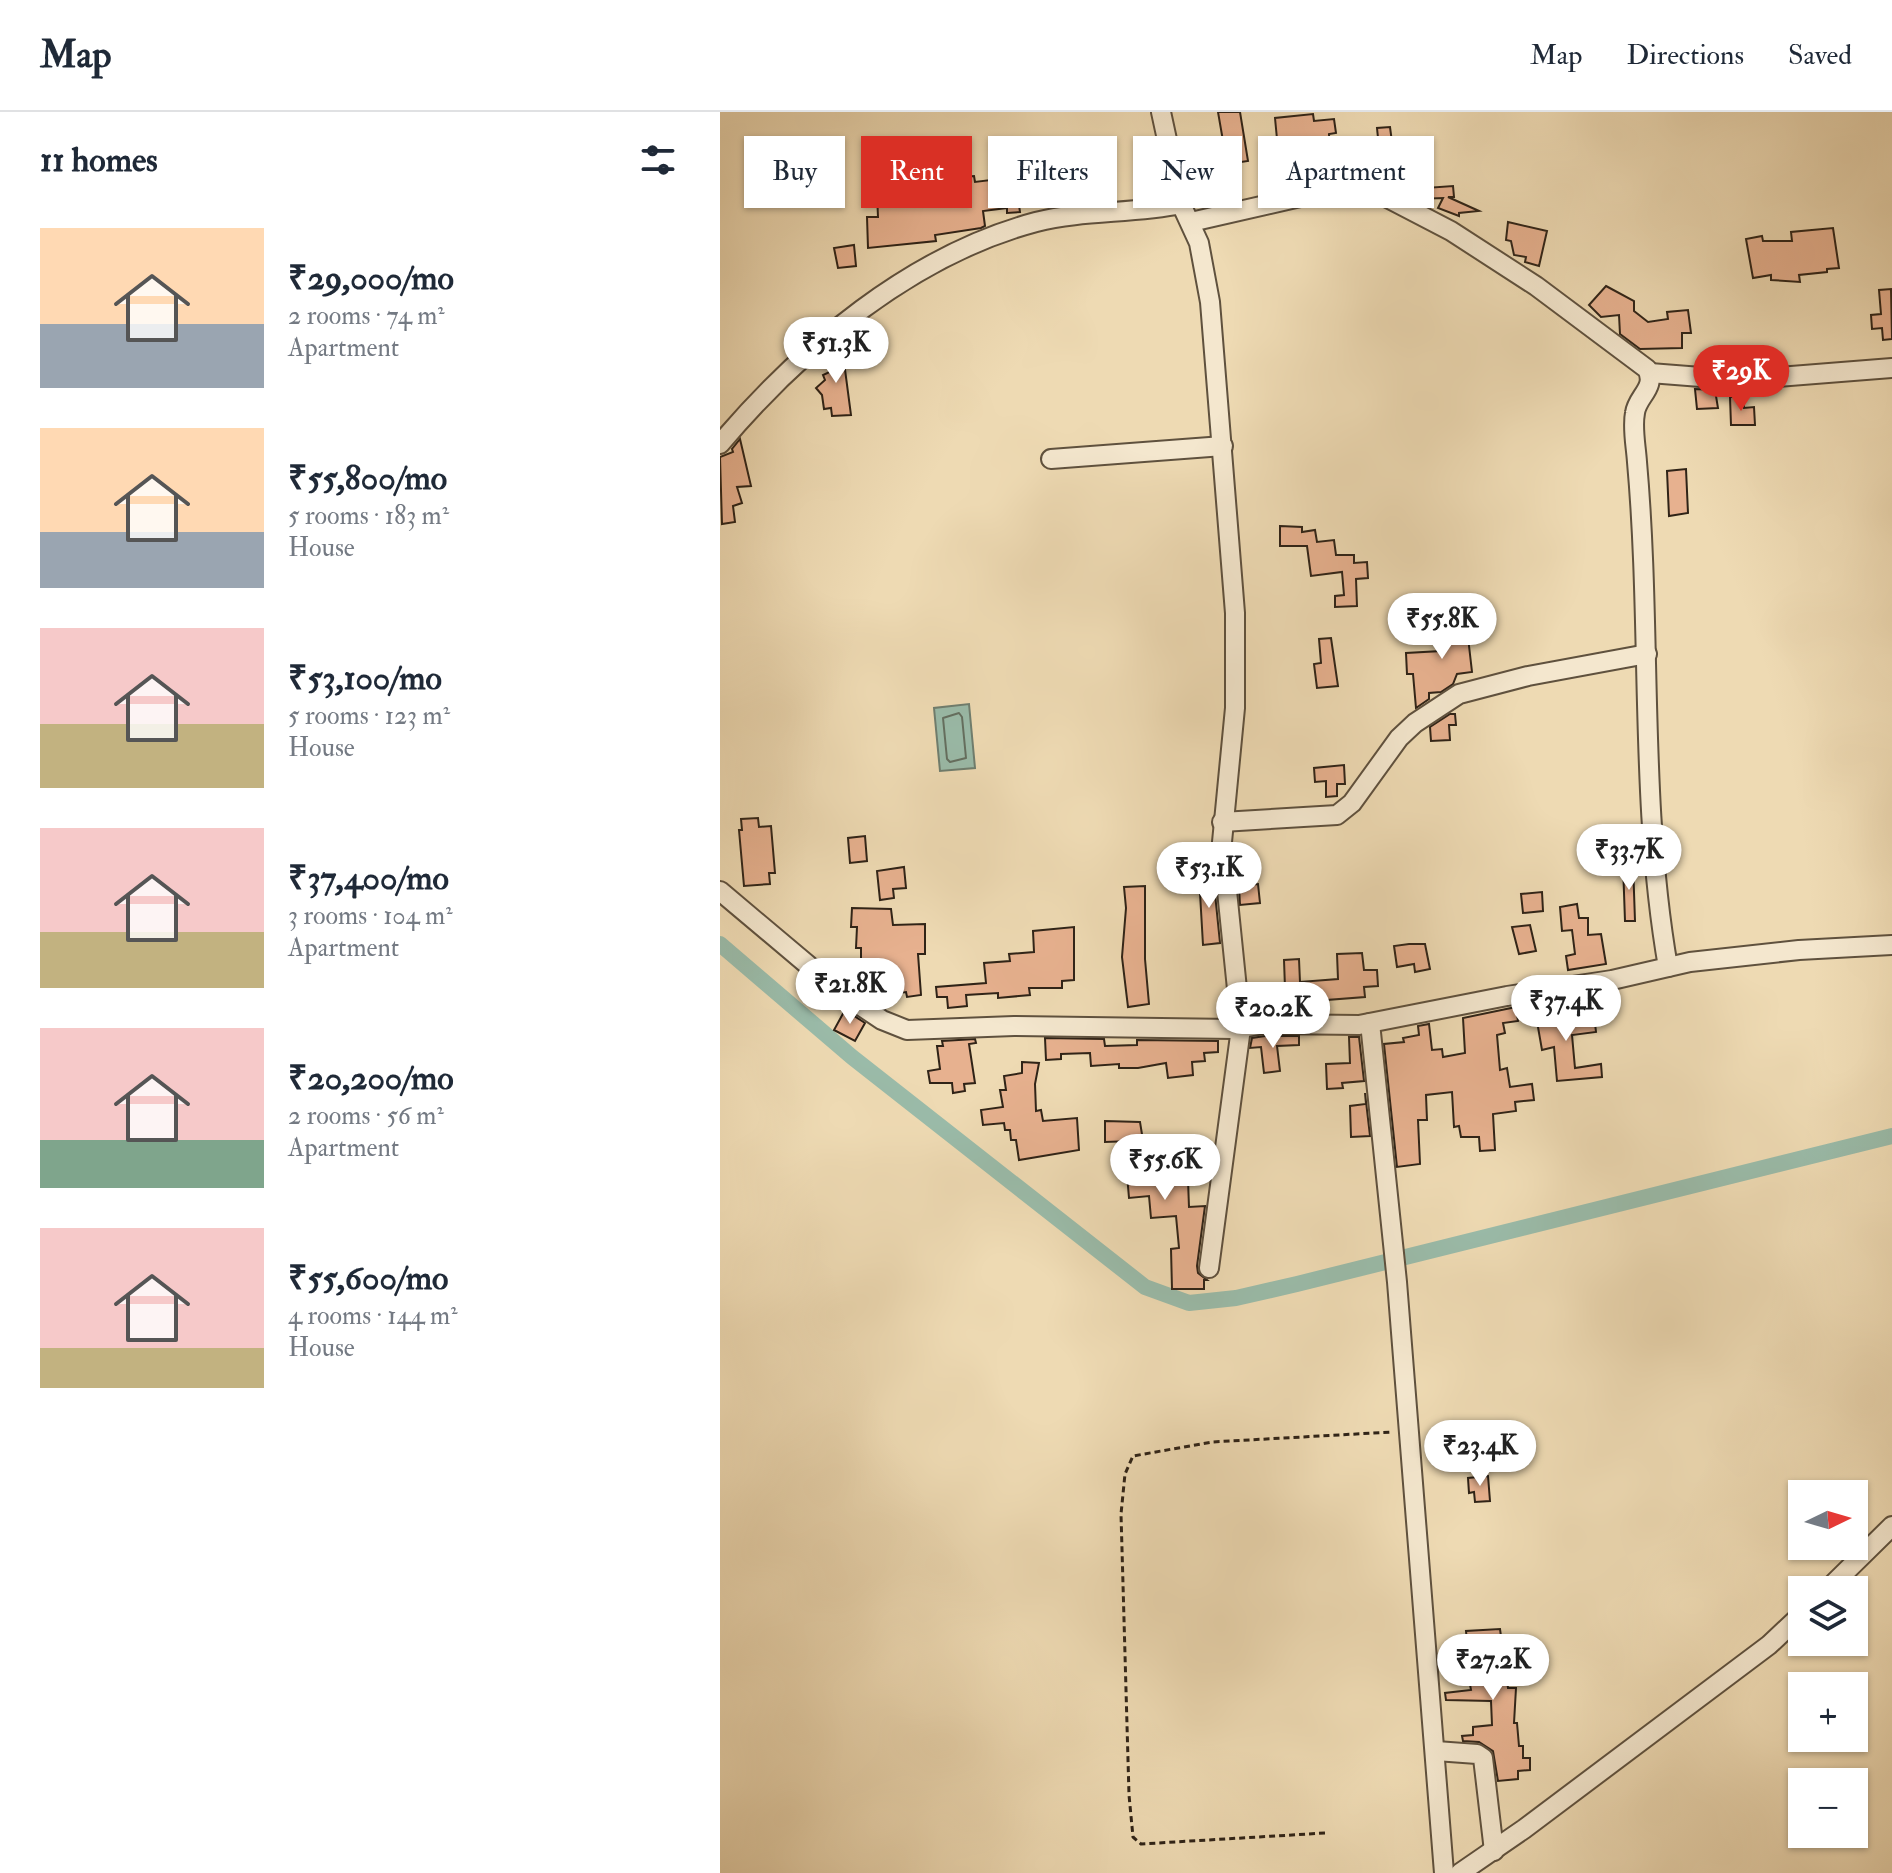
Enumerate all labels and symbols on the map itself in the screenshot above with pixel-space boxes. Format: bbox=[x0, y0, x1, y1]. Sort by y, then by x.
pin: ₹51.3K bbox=[771, 317, 901, 385]
pin: ₹29K bbox=[1694, 345, 1788, 413]
pin: ₹55.8K bbox=[1377, 593, 1507, 661]
pin: ₹33.7K bbox=[1564, 824, 1694, 892]
pin: ₹53.1K bbox=[1144, 842, 1274, 910]
pin: ₹21.8K bbox=[785, 958, 915, 1026]
pin: ₹37.4K bbox=[1501, 975, 1631, 1043]
pin: ₹20.2K bbox=[1208, 982, 1338, 1050]
pin: ₹55.6K bbox=[1100, 1134, 1230, 1202]
pin: ₹23.4K bbox=[1415, 1420, 1545, 1488]
north arrow bbox=[1788, 1480, 1868, 1560]
pin: ₹27.2K bbox=[1428, 1634, 1558, 1702]

